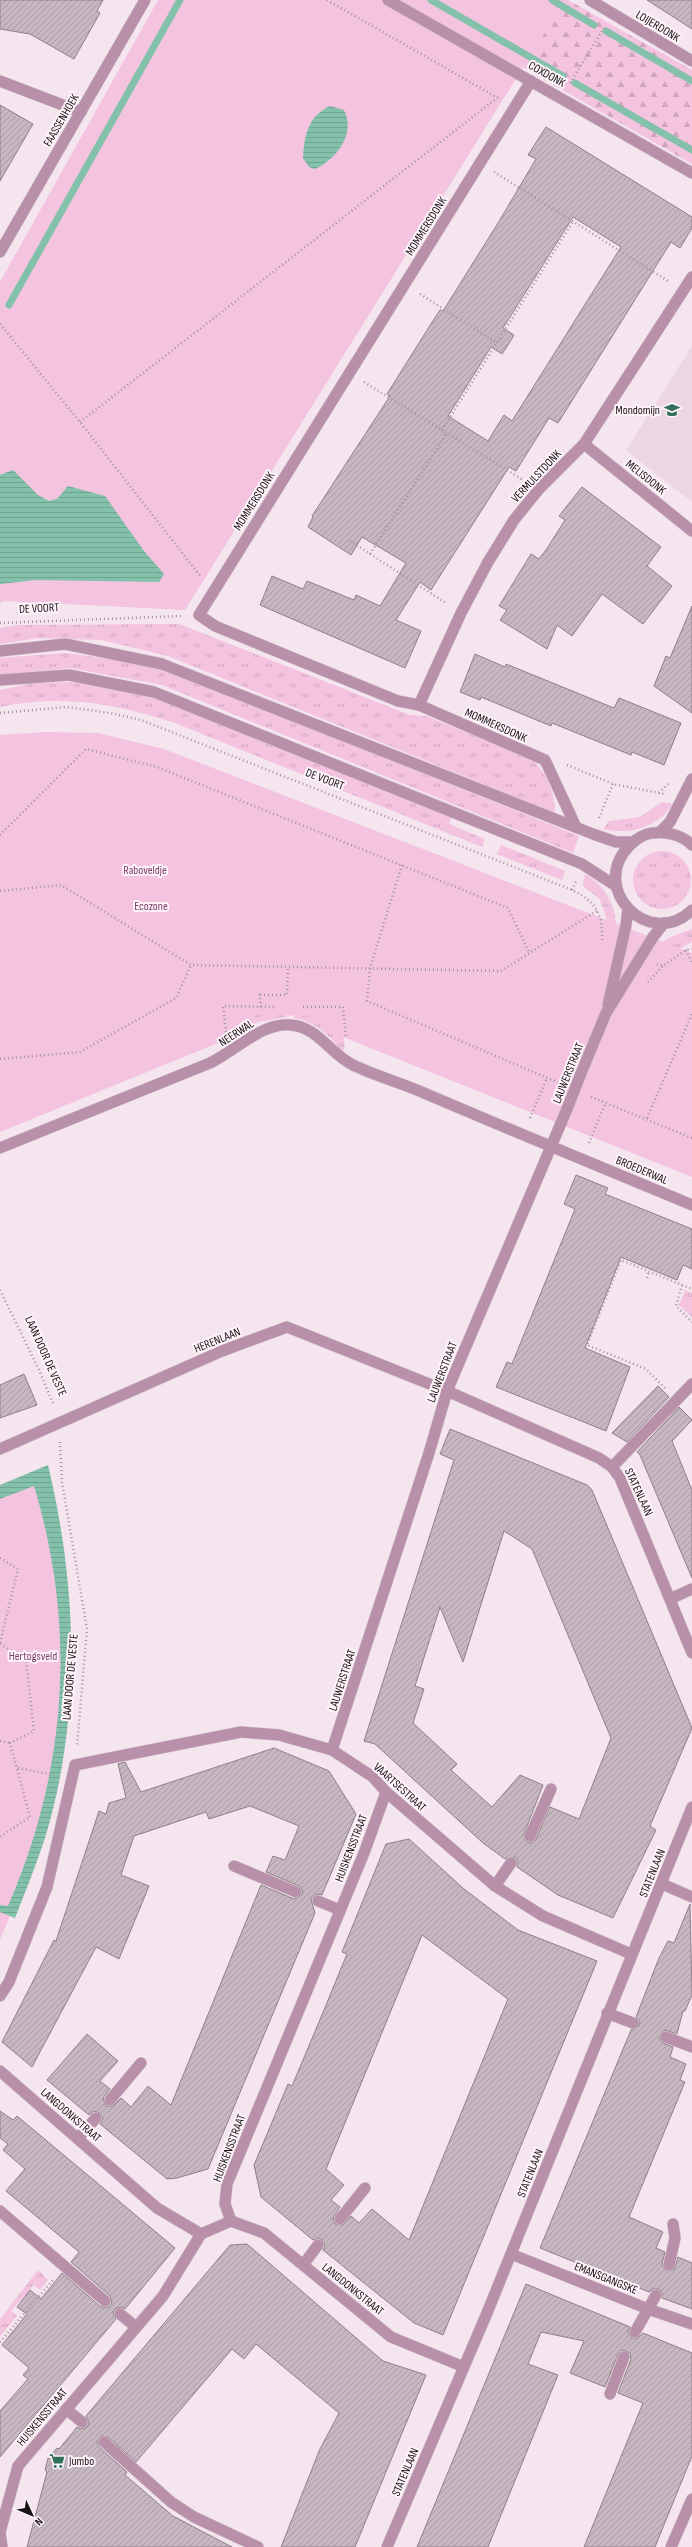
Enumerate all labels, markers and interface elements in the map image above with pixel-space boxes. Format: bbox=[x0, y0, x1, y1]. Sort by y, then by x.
street label: LOIJERDONK bbox=[633, 7, 683, 46]
street label: COXDONK bbox=[526, 58, 568, 91]
street label: FAASSENHOEK bbox=[40, 91, 83, 149]
street label: MOMMERSDONK bbox=[402, 194, 451, 258]
school or university icon: Mondomijn bbox=[663, 401, 681, 419]
place label: Mondomijn bbox=[616, 403, 660, 418]
street label: VERMULSTDONK bbox=[508, 446, 565, 506]
street label: MELISDONK bbox=[623, 457, 669, 498]
street label: MOMMERSDONK bbox=[230, 469, 279, 533]
street label: DE VOORT bbox=[19, 600, 60, 617]
street label: MOMMERSDONK bbox=[462, 705, 530, 746]
street label: DE VOORT bbox=[303, 765, 346, 794]
park label: Raboveldje bbox=[123, 863, 167, 878]
park label: Ecozone bbox=[134, 899, 168, 914]
street label: NEERWAL bbox=[216, 1016, 257, 1050]
street label: LAUWERSTRAAT bbox=[550, 1041, 587, 1106]
street label: BROEDERWAL bbox=[614, 1153, 671, 1188]
street label: LAAN DOOR DE VESTE bbox=[21, 1314, 70, 1399]
street label: HERENLAAN bbox=[192, 1324, 243, 1357]
street label: LAUWERSTRAAT bbox=[424, 1339, 461, 1405]
street label: STATENLAAN bbox=[621, 1466, 656, 1519]
street label: LAAN DOOR DE VESTE bbox=[59, 1633, 82, 1721]
street label: LAUWERSTRAAT bbox=[325, 1647, 360, 1713]
park label: Hertogsveld bbox=[9, 1649, 57, 1664]
street label: VAARTSESTRAAT bbox=[370, 1760, 429, 1815]
street label: HUISKENSSTRAAT bbox=[332, 1812, 371, 1884]
street label: STATENLAAN bbox=[636, 1847, 669, 1900]
street label: LANGDONKSTRAAT bbox=[37, 2085, 104, 2146]
street label: HUISKENSSTRAAT bbox=[210, 2112, 249, 2184]
street label: STATENLAAN bbox=[514, 2147, 547, 2200]
street label: EMANSGANGSKE bbox=[572, 2259, 640, 2298]
street label: LANGDONKSTRAAT bbox=[319, 2260, 387, 2319]
street label: HUISKENSSTRAAT bbox=[14, 2385, 71, 2449]
street label: STATENLAAN bbox=[389, 2446, 422, 2499]
supermarket icon: Jumbo bbox=[48, 2452, 66, 2470]
place label: Jumbo bbox=[68, 2454, 94, 2469]
north arrow bbox=[12, 2495, 52, 2535]
text: N bbox=[32, 2515, 46, 2528]

